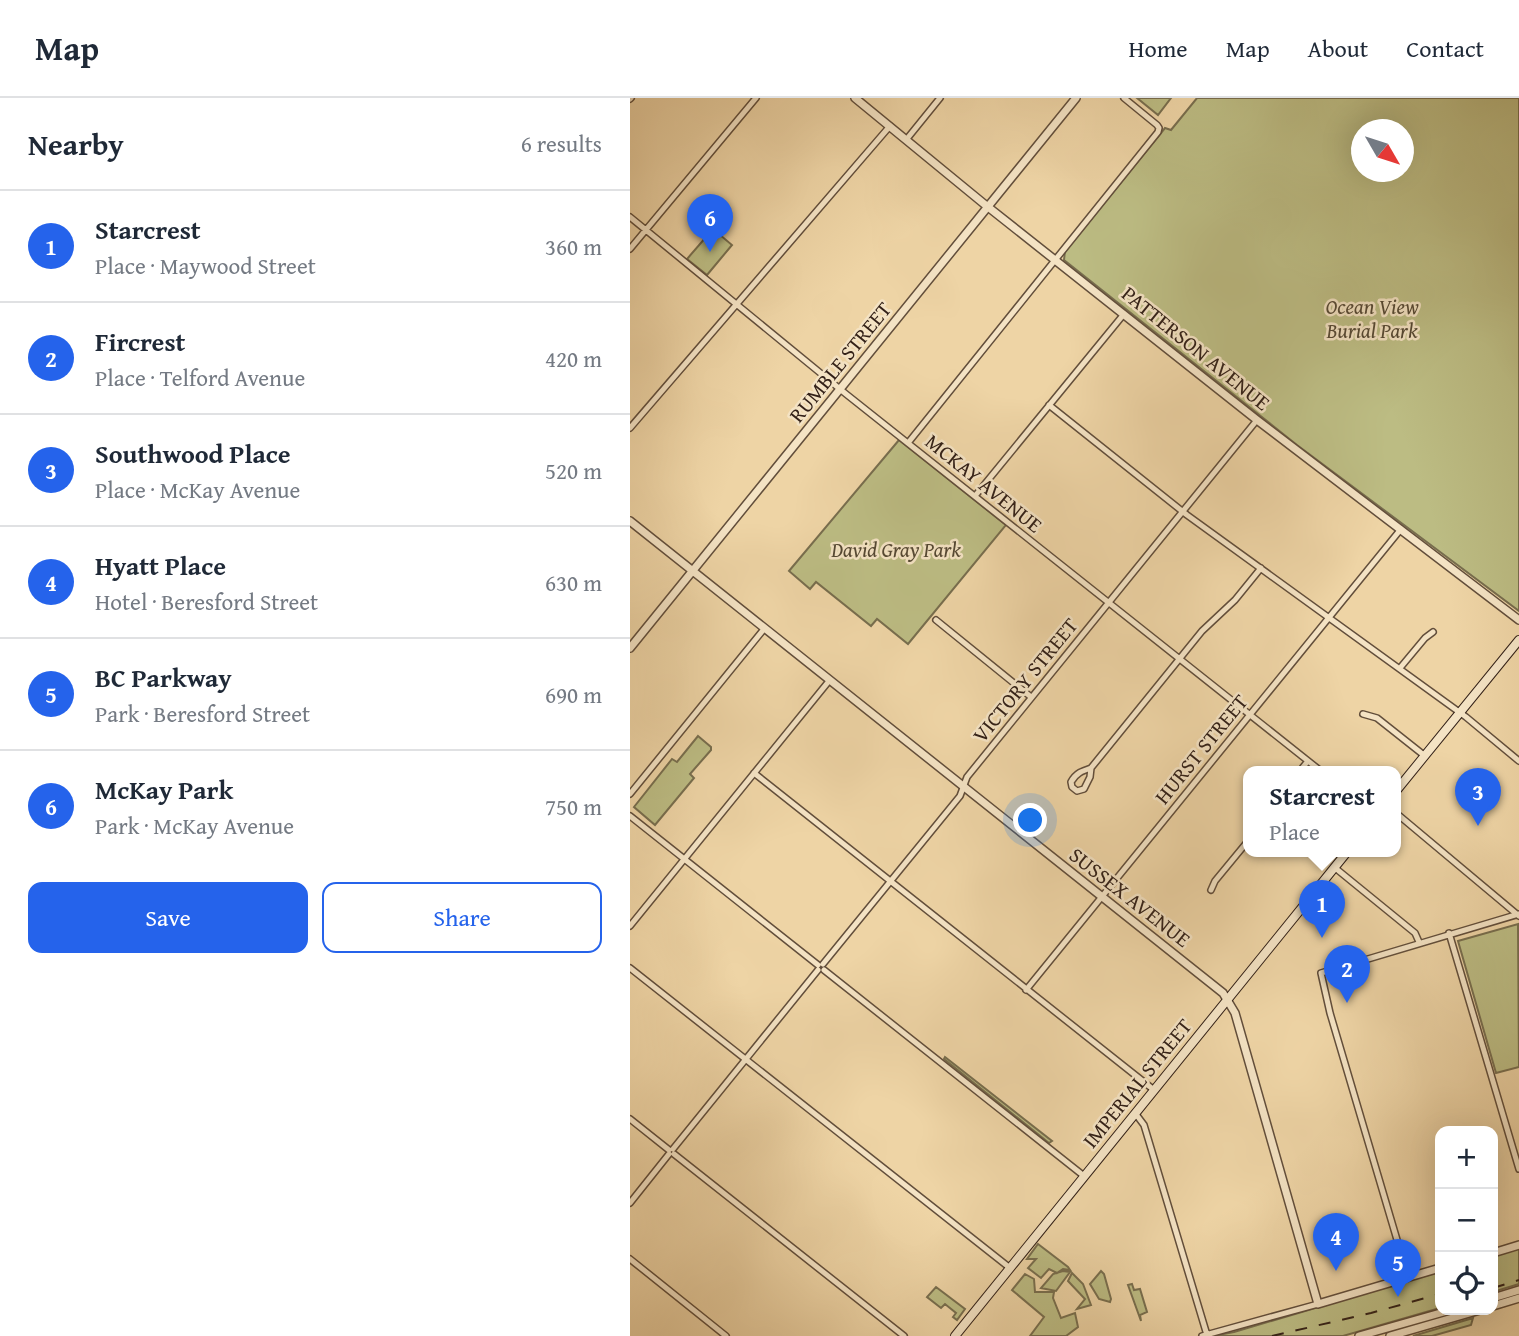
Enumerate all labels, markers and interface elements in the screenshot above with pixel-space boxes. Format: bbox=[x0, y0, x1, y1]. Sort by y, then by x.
text: Map bbox=[35, 24, 99, 72]
text: Home bbox=[1129, 31, 1188, 66]
text: Map bbox=[1226, 31, 1270, 66]
text: About bbox=[1308, 31, 1368, 66]
text: Contact bbox=[1406, 31, 1484, 66]
north arrow bbox=[1351, 119, 1414, 182]
text: Nearby bbox=[28, 122, 124, 166]
text: 6 results bbox=[521, 127, 602, 160]
pin: 6 bbox=[687, 194, 733, 252]
text: Starcrest bbox=[95, 210, 201, 249]
text: 1 bbox=[45, 230, 57, 263]
text: 360 m bbox=[545, 230, 602, 263]
text: Place · Maywood Street bbox=[95, 249, 316, 282]
street label: PATTERSON AVENUE bbox=[1115, 278, 1277, 418]
park label: Ocean View Burial Park bbox=[1326, 291, 1419, 346]
street label: RUMBLE STREET bbox=[781, 295, 899, 429]
text: Fircrest bbox=[95, 322, 185, 361]
text: 2 bbox=[45, 342, 57, 375]
text: 420 m bbox=[545, 342, 602, 375]
text: Place · Telford Avenue bbox=[95, 361, 305, 394]
street label: MCKAY AVENUE bbox=[919, 426, 1050, 540]
text: Southwood Place bbox=[95, 434, 291, 473]
text: 3 bbox=[45, 454, 57, 487]
text: 520 m bbox=[545, 454, 602, 487]
text: Place · McKay Avenue bbox=[95, 473, 300, 506]
park label: David Gray Park bbox=[830, 534, 961, 565]
text: Hyatt Place bbox=[95, 546, 226, 585]
text: 4 bbox=[45, 566, 57, 599]
text: 630 m bbox=[545, 566, 602, 599]
text: Hotel · Beresford Street bbox=[95, 585, 318, 618]
street label: VICTORY STREET bbox=[965, 611, 1085, 749]
text: BC Parkway bbox=[95, 658, 232, 697]
text: 5 bbox=[45, 678, 57, 711]
text: 690 m bbox=[545, 678, 602, 711]
street label: HURST STREET bbox=[1147, 687, 1255, 811]
text: Park · Beresford Street bbox=[95, 697, 310, 730]
popup bbox=[1243, 766, 1401, 857]
pin: 3 bbox=[1455, 768, 1501, 826]
text: McKay Park bbox=[95, 770, 233, 809]
text: Starcrest bbox=[1269, 776, 1375, 815]
text: 6 bbox=[45, 790, 57, 823]
text: 750 m bbox=[545, 790, 602, 823]
your location bbox=[1013, 803, 1047, 837]
text: Park · McKay Avenue bbox=[95, 809, 294, 842]
text: Place bbox=[1269, 815, 1320, 848]
street label: SUSSEX AVENUE bbox=[1063, 840, 1198, 955]
pin: 1 bbox=[1299, 880, 1345, 938]
button: Save bbox=[28, 882, 308, 953]
button: Share bbox=[322, 882, 602, 953]
pin: 2 bbox=[1324, 945, 1370, 1003]
street label: IMPERIAL STREET bbox=[1075, 1011, 1199, 1154]
map controls bbox=[1435, 1126, 1498, 1315]
button: + bbox=[1435, 1126, 1498, 1189]
button: − bbox=[1435, 1189, 1498, 1252]
pin: 4 bbox=[1313, 1213, 1359, 1271]
pin: 5 bbox=[1375, 1239, 1421, 1297]
button: locate bbox=[1435, 1252, 1498, 1315]

